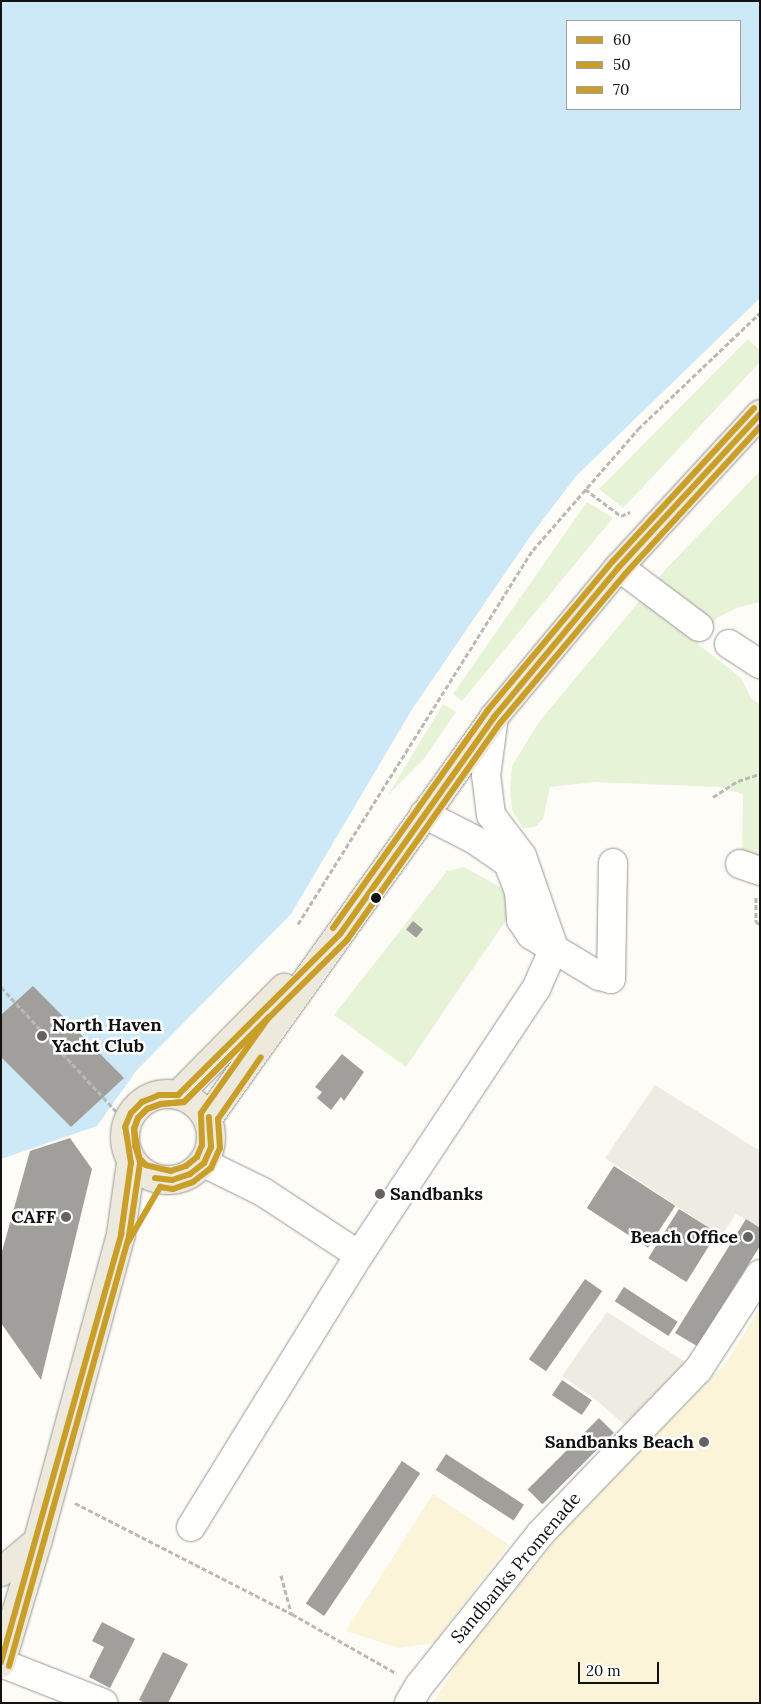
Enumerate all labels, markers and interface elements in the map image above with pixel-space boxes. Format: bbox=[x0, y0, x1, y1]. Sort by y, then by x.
legend bbox=[566, 20, 741, 110]
text: 60 bbox=[613, 30, 631, 49]
text: 50 bbox=[613, 55, 631, 74]
text: 70 bbox=[613, 80, 629, 99]
unlabelled marker bbox=[371, 893, 381, 903]
place label: North Haven Yacht Club bbox=[52, 1015, 162, 1058]
marker: North Haven Yacht Club bbox=[36, 1030, 48, 1042]
place label: Sandbanks bbox=[390, 1183, 483, 1205]
marker: Sandbanks bbox=[374, 1188, 386, 1200]
place label: CAFF bbox=[11, 1206, 56, 1228]
marker: CAFF bbox=[60, 1211, 72, 1223]
place label: Beach Office bbox=[630, 1226, 738, 1248]
marker: Beach Office bbox=[742, 1231, 754, 1243]
place label: Sandbanks Beach bbox=[545, 1431, 694, 1453]
marker: Sandbanks Beach bbox=[698, 1436, 710, 1448]
street label: Sandbanks Promenade bbox=[447, 1488, 585, 1648]
scale bar bbox=[581, 1652, 662, 1684]
text: 20 m bbox=[586, 1661, 621, 1680]

